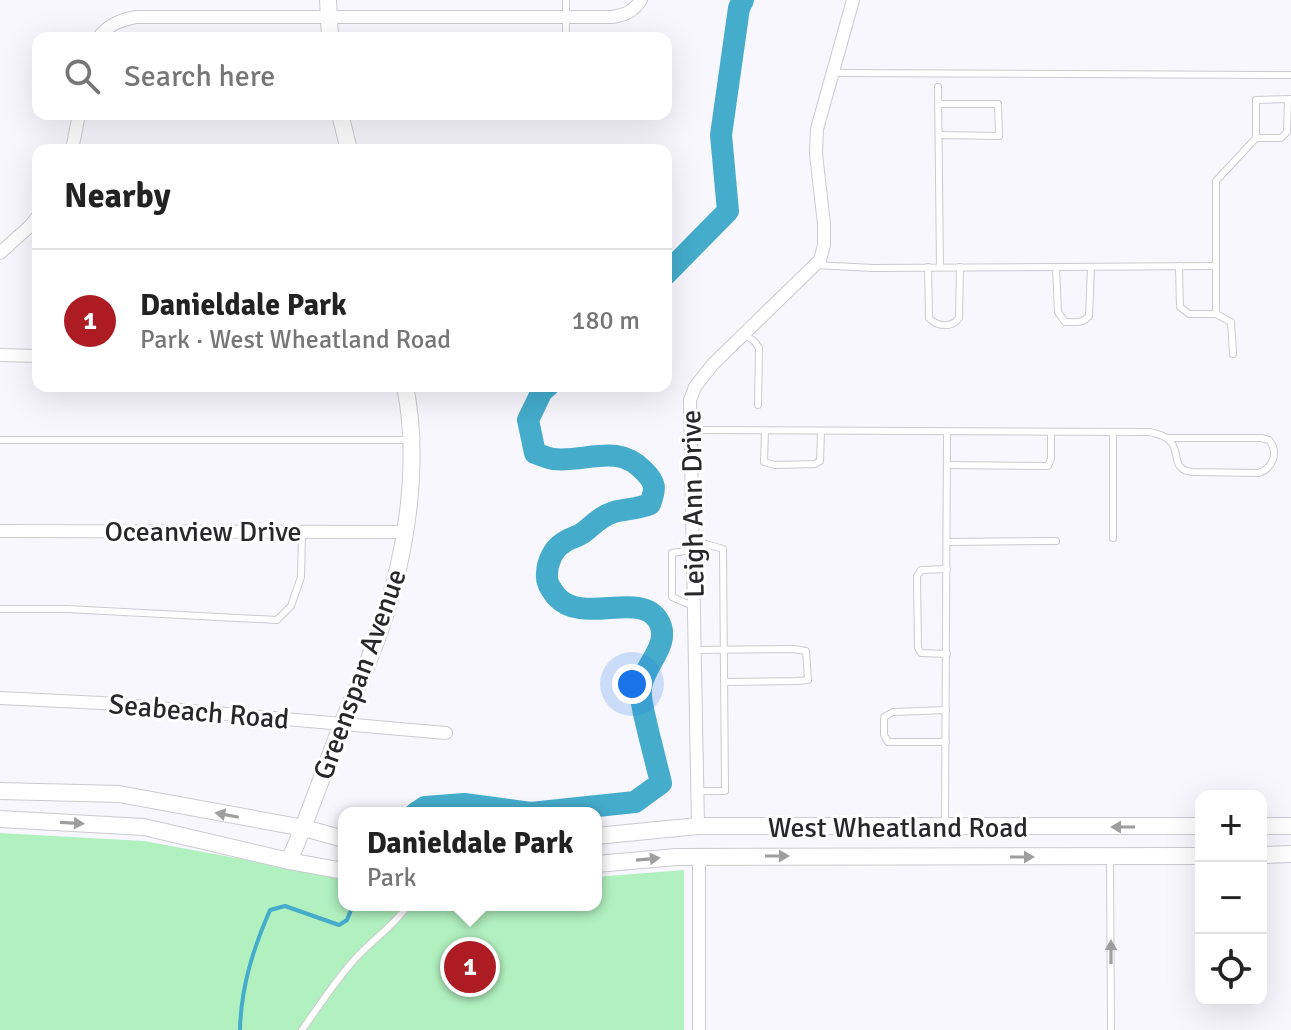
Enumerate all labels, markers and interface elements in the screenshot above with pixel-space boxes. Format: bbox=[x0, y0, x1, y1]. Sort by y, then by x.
search box bbox=[32, 32, 672, 120]
icon: search bbox=[60, 54, 104, 98]
text: Search here bbox=[124, 58, 275, 95]
text: Nearby bbox=[64, 175, 171, 217]
text: Danieldale Park bbox=[140, 287, 347, 324]
text: 1 bbox=[83, 305, 97, 337]
text: 180 m bbox=[571, 305, 640, 337]
text: Park · West Wheatland Road bbox=[140, 324, 451, 356]
street label: Leigh Ann Drive bbox=[674, 410, 712, 598]
street label: Oceanview Drive bbox=[104, 515, 302, 549]
street label: Greenspan Avenue bbox=[306, 565, 414, 784]
your location bbox=[612, 664, 652, 704]
street label: Seabeach Road bbox=[107, 687, 291, 737]
map controls bbox=[1195, 790, 1267, 1006]
button: + bbox=[1195, 790, 1267, 862]
popup bbox=[338, 807, 602, 911]
one-way arrow bbox=[214, 808, 239, 820]
street label: West Wheatland Road bbox=[768, 811, 1028, 845]
one-way arrow bbox=[60, 817, 85, 830]
one-way arrow bbox=[1110, 821, 1135, 833]
text: Danieldale Park bbox=[367, 825, 573, 862]
one-way arrow bbox=[765, 850, 790, 862]
one-way arrow bbox=[1010, 851, 1035, 863]
one-way arrow bbox=[636, 852, 661, 865]
text: Park bbox=[367, 862, 417, 894]
button: − bbox=[1195, 862, 1267, 934]
button: locate bbox=[1195, 934, 1267, 1006]
pin: 1 bbox=[444, 937, 496, 997]
one-way arrow bbox=[1105, 939, 1117, 964]

